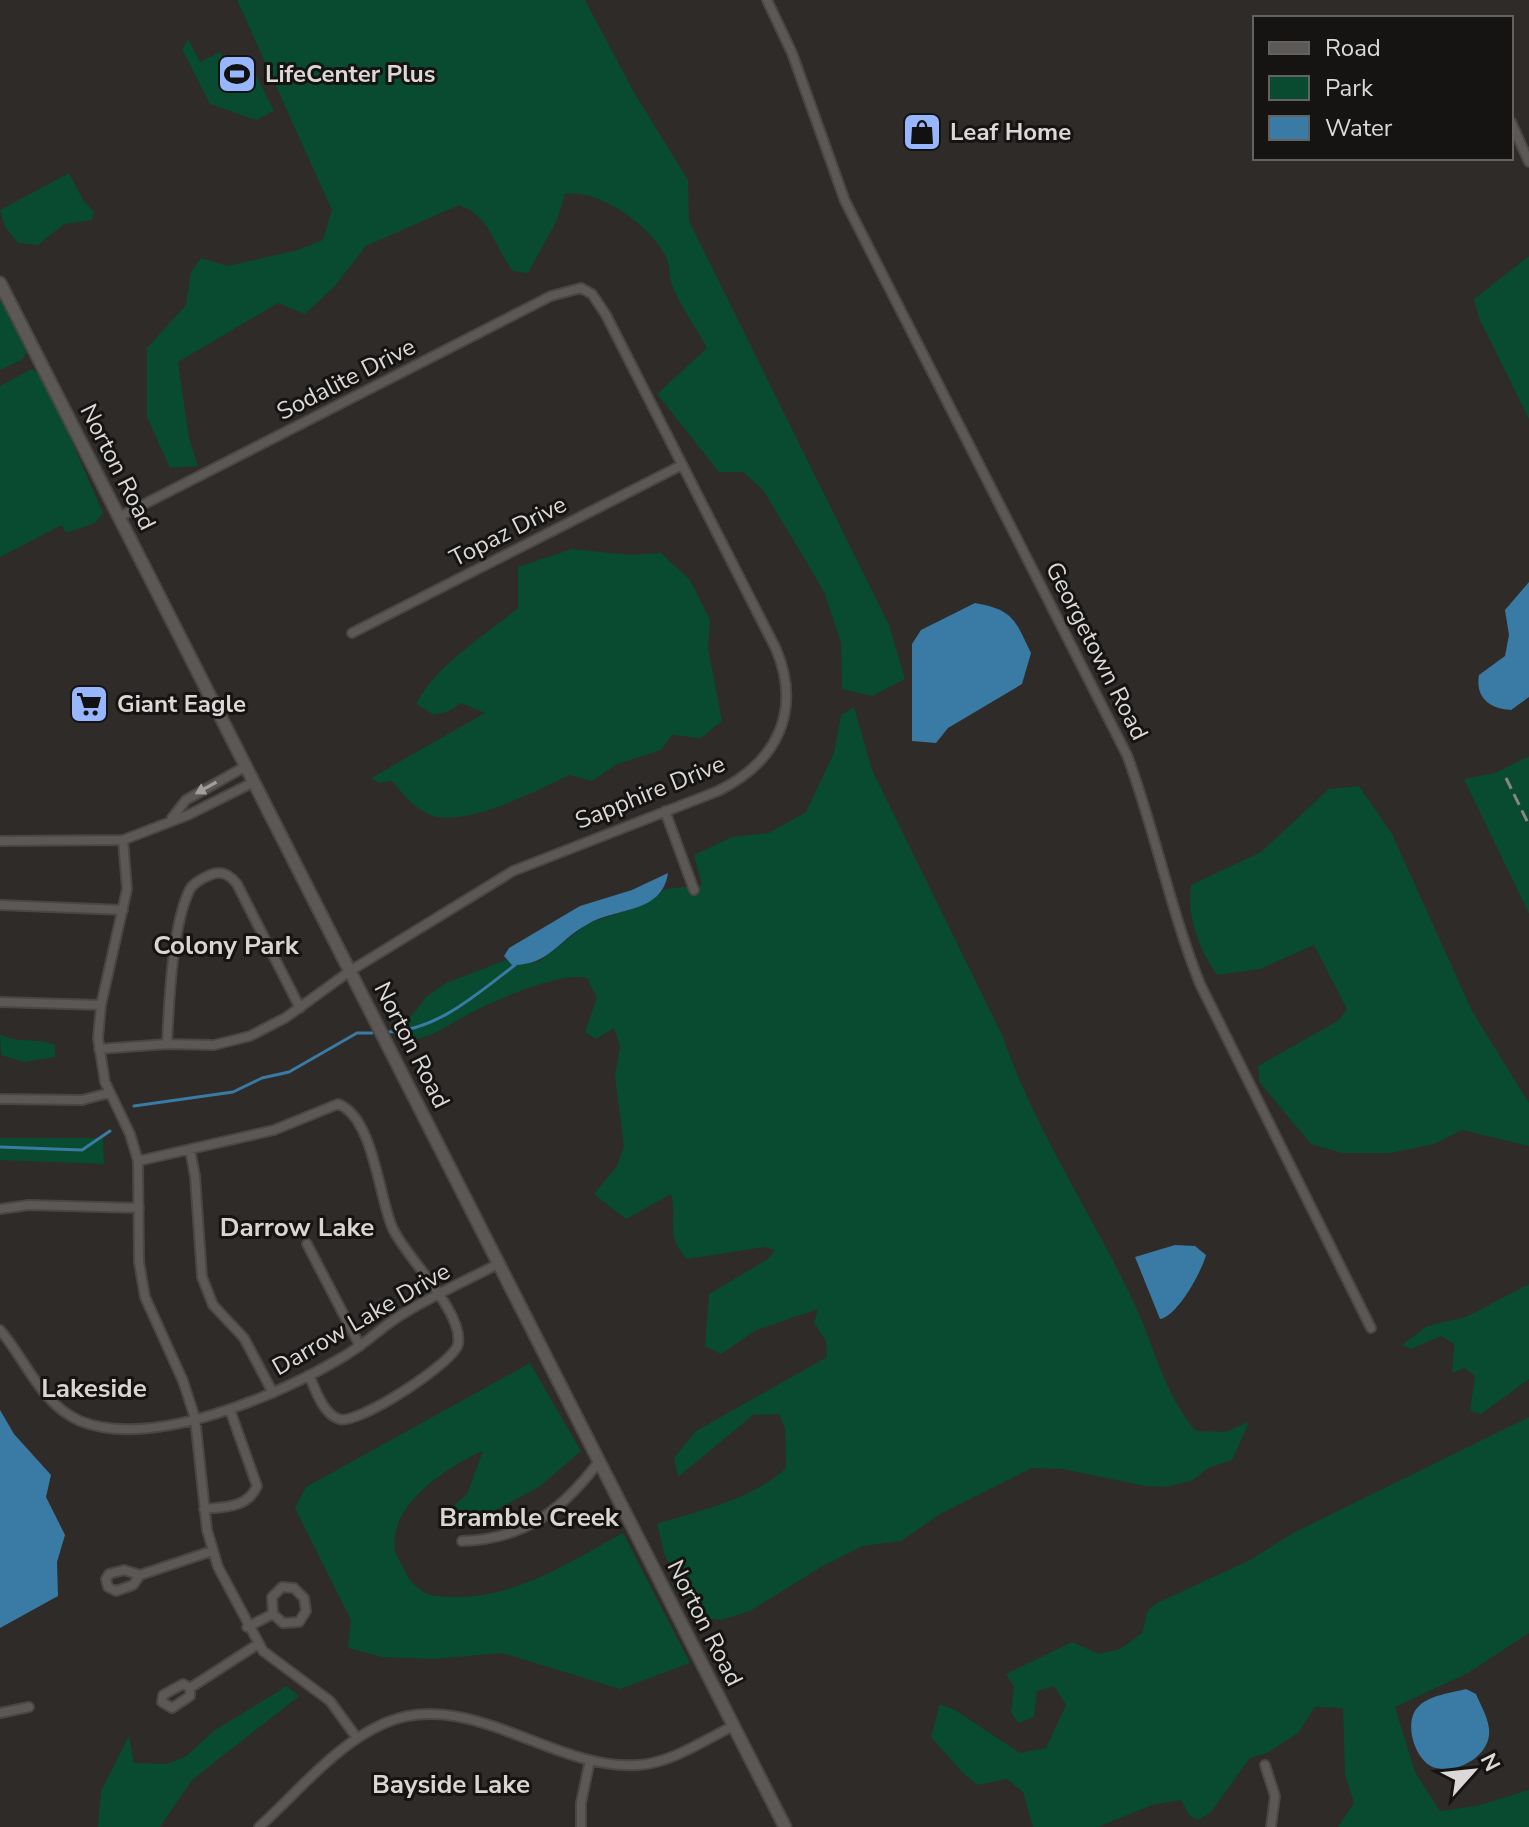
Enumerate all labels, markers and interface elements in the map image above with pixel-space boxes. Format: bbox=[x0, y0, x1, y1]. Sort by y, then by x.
legend bbox=[1253, 16, 1513, 160]
text: Road bbox=[1325, 32, 1381, 64]
sports icon: LifeCenter Plus bbox=[216, 53, 258, 95]
place label: LifeCenter Plus bbox=[265, 58, 435, 90]
text: Park bbox=[1325, 72, 1374, 104]
shop icon: Leaf Home bbox=[901, 111, 943, 153]
text: Water bbox=[1325, 112, 1393, 144]
place label: Leaf Home bbox=[950, 116, 1071, 148]
street label: Sodalite Drive bbox=[271, 330, 421, 428]
street label: Norton Road bbox=[73, 398, 163, 536]
street label: Topaz Drive bbox=[444, 488, 572, 574]
street label: Georgetown Road bbox=[1038, 556, 1156, 746]
supermarket icon: Giant Eagle bbox=[68, 683, 110, 725]
place label: Giant Eagle bbox=[117, 688, 246, 720]
street label: Sapphire Drive bbox=[570, 747, 730, 837]
one-way arrow bbox=[194, 782, 217, 795]
district label: Colony Park bbox=[153, 928, 300, 963]
street label: Norton Road bbox=[367, 976, 457, 1114]
district label: Darrow Lake bbox=[220, 1210, 374, 1245]
street label: Darrow Lake Drive bbox=[266, 1255, 456, 1383]
district label: Lakeside bbox=[41, 1371, 147, 1406]
district label: Bramble Creek bbox=[439, 1500, 620, 1535]
street label: Norton Road bbox=[660, 1554, 750, 1692]
north arrow bbox=[1433, 1731, 1513, 1811]
text: N bbox=[1473, 1748, 1507, 1777]
district label: Bayside Lake bbox=[372, 1767, 530, 1802]

